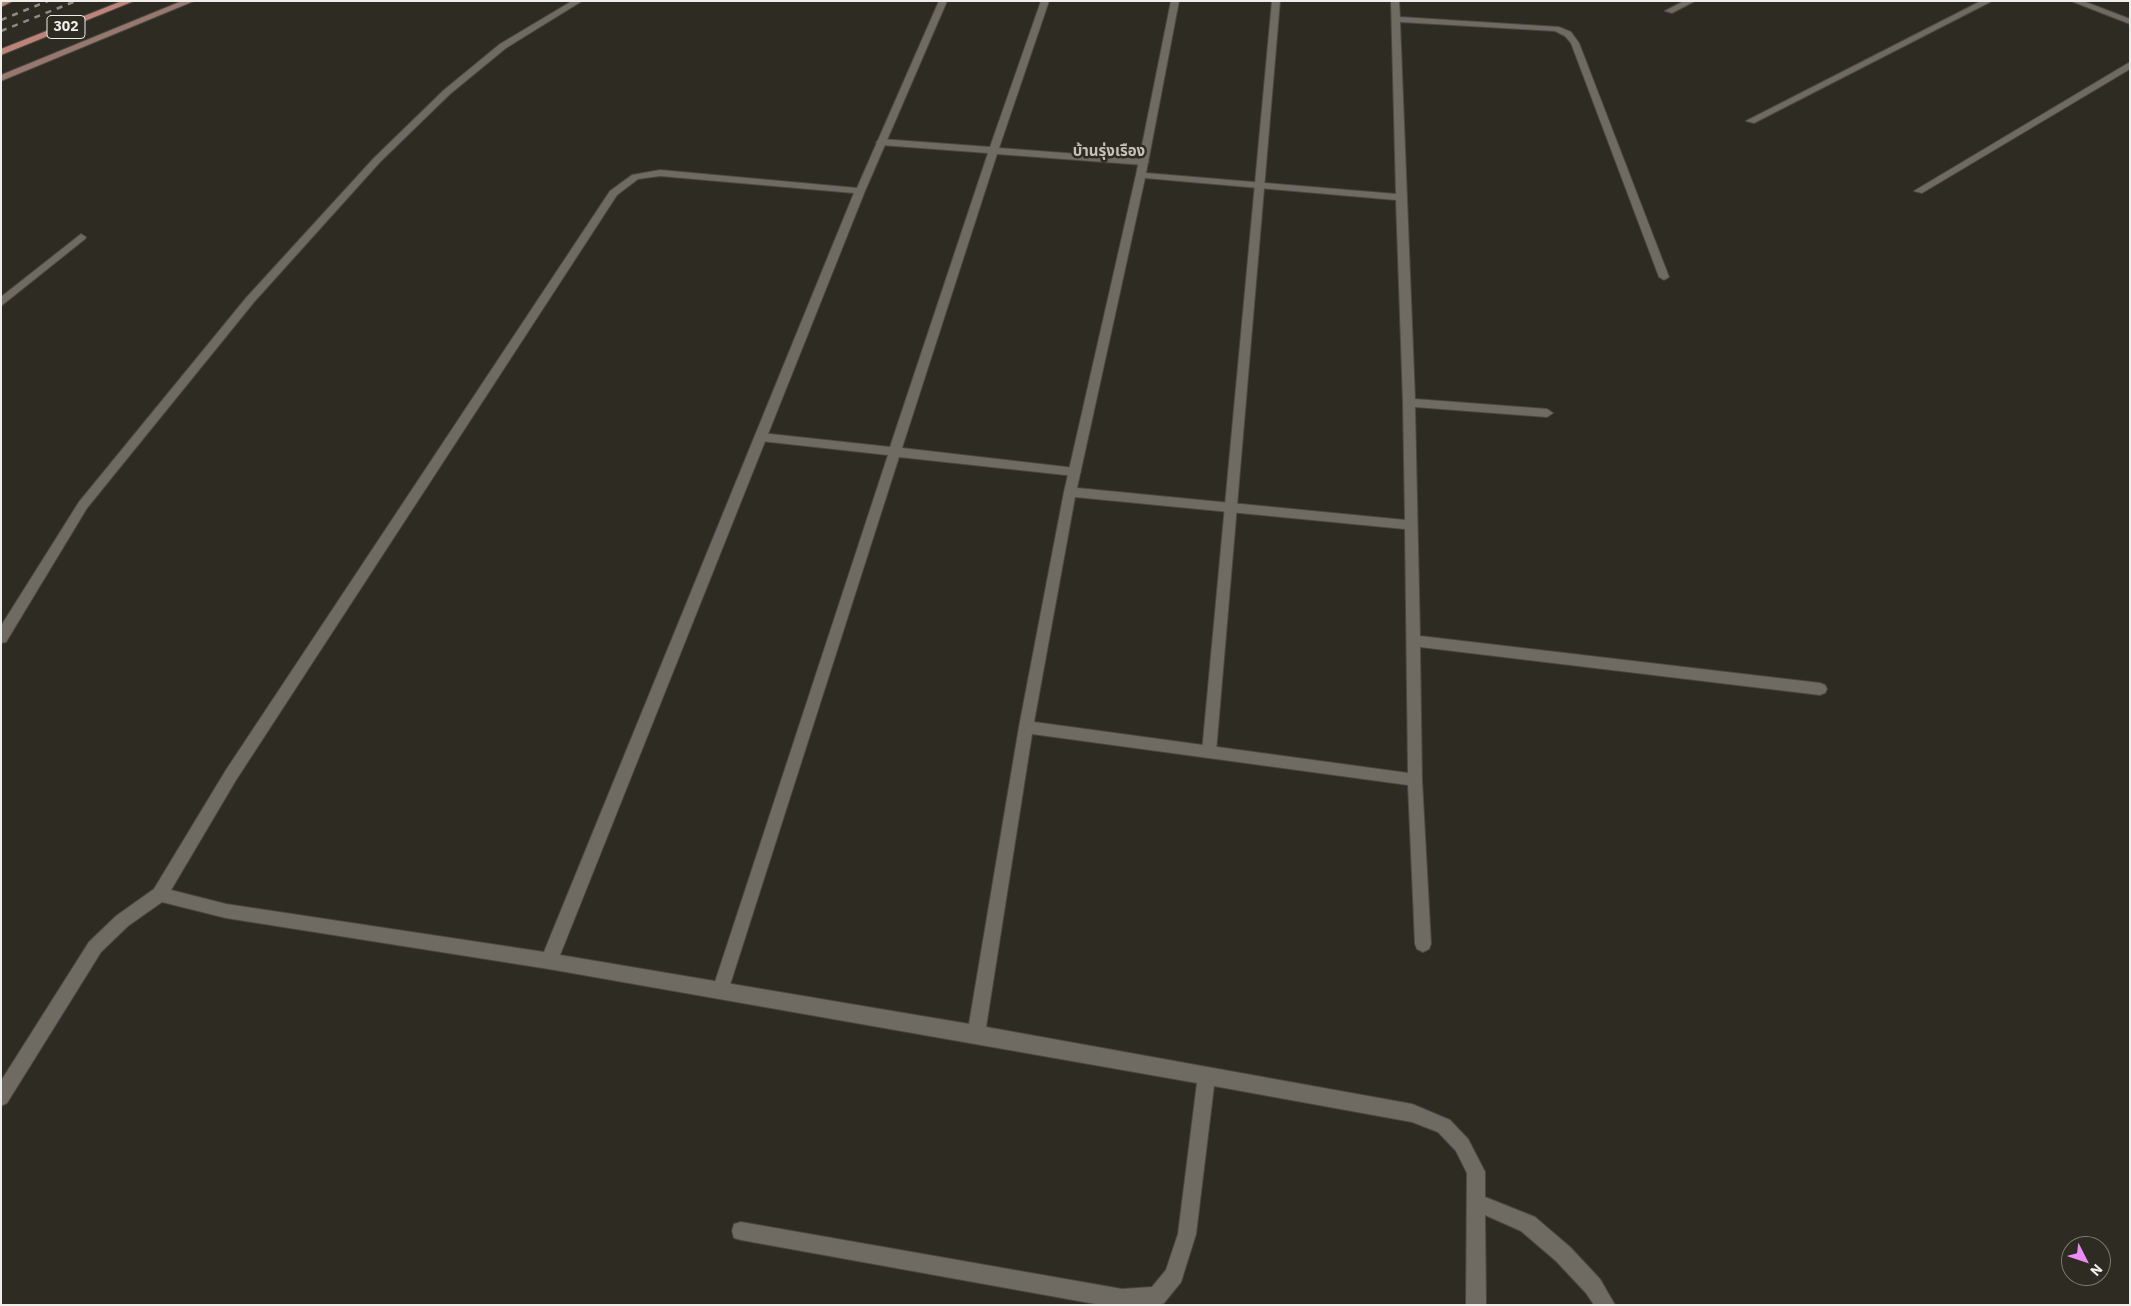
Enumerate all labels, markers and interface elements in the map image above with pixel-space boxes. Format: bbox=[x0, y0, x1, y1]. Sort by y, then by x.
road number: 302 bbox=[47, 16, 85, 38]
district label: บ้านรุ่งเรือง bbox=[1073, 143, 1145, 161]
north arrow bbox=[2061, 1236, 2111, 1286]
text: N bbox=[2086, 1260, 2107, 1280]

